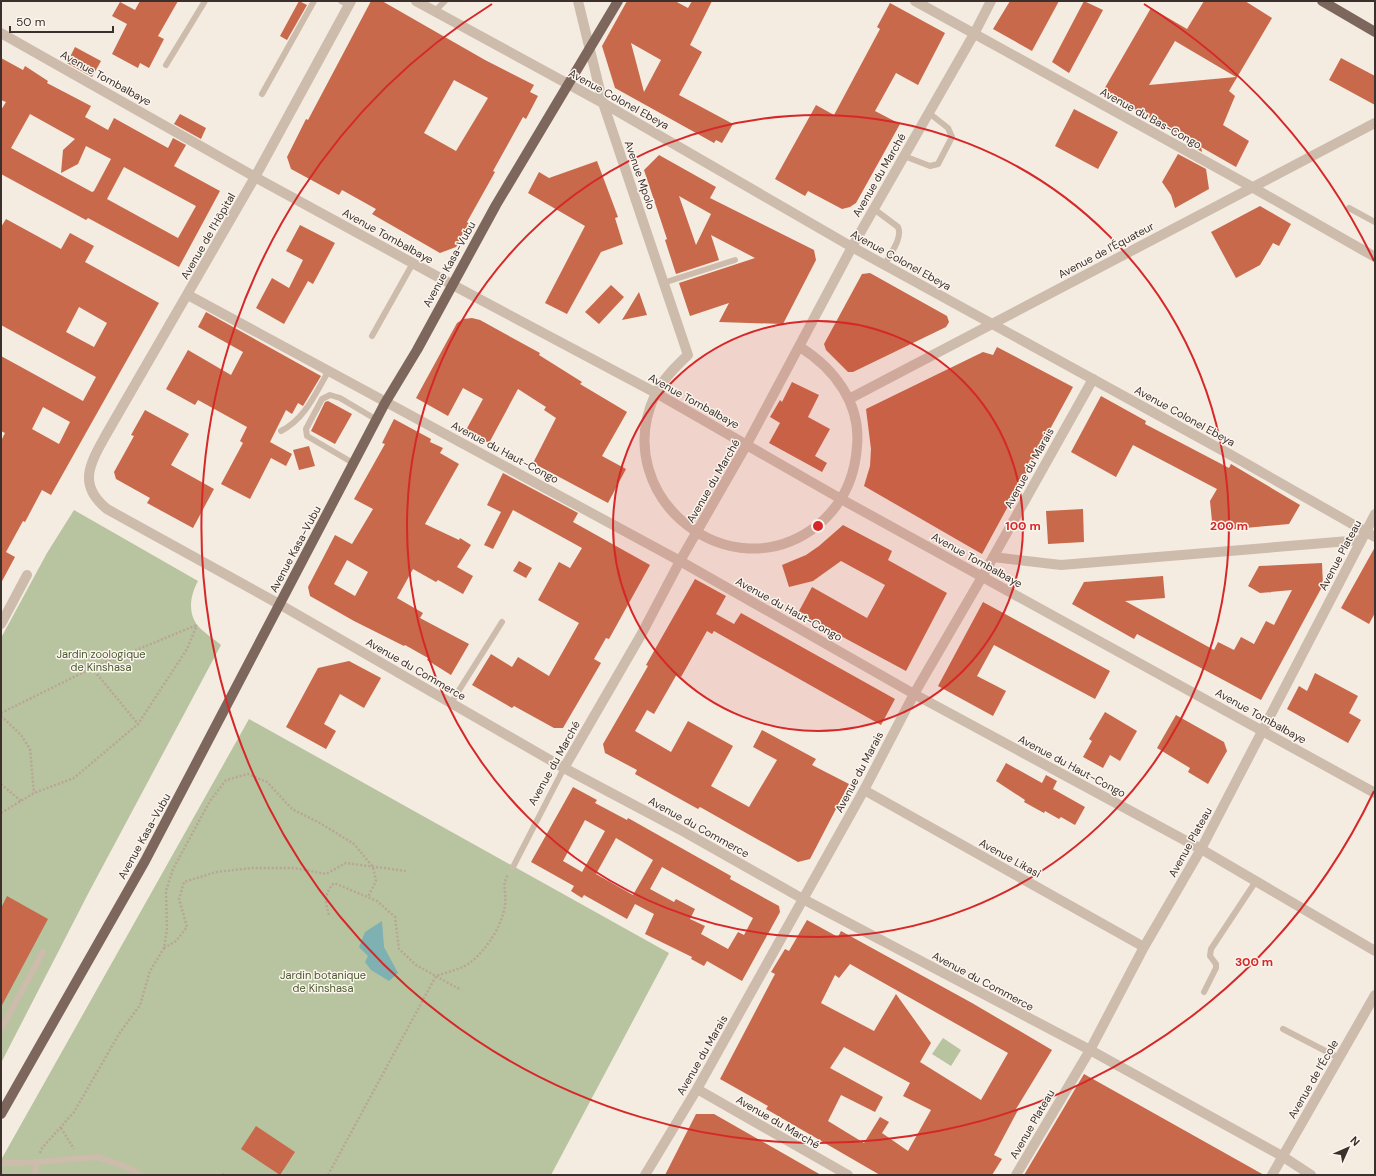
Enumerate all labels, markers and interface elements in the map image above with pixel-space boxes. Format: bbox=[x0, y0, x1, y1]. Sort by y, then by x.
scale bar bbox=[10, 8, 113, 34]
text: 50 m bbox=[16, 14, 45, 30]
street label: Avenue Tombalbaye bbox=[58, 47, 154, 109]
street label: Avenue Colonel Ebeya bbox=[566, 66, 672, 132]
street label: Avenue du Bas-Congo bbox=[1098, 84, 1204, 152]
street label: Avenue du Marché bbox=[849, 131, 909, 219]
street label: Avenue Mpolo bbox=[622, 139, 658, 211]
street label: Avenue de l’Hôpital bbox=[178, 190, 238, 282]
street label: Avenue Tombalbaye bbox=[340, 205, 436, 267]
street label: Avenue Kasa-Vubu bbox=[420, 219, 478, 309]
street label: Avenue de l'Équateur bbox=[1056, 219, 1156, 281]
street label: Avenue Colonel Ebeya bbox=[848, 227, 954, 293]
street label: Avenue Tombalbaye bbox=[646, 370, 742, 432]
street label: Avenue Colonel Ebeya bbox=[1132, 383, 1238, 449]
street label: Avenue du Haut-Congo bbox=[449, 418, 561, 486]
street label: Avenue du Marais bbox=[1001, 425, 1057, 511]
street label: Avenue du Marché bbox=[683, 437, 743, 525]
street label: Avenue Kasa-Vubu bbox=[266, 503, 324, 595]
street label: Avenue Plateau bbox=[1316, 517, 1364, 593]
text: 100 m bbox=[1005, 518, 1041, 534]
text: 200 m bbox=[1210, 518, 1248, 534]
centre of rings bbox=[811, 519, 825, 533]
street label: Avenue Tombalbaye bbox=[929, 529, 1025, 591]
street label: Avenue du Haut-Congo bbox=[733, 574, 845, 644]
street label: Avenue du Commerce bbox=[364, 635, 468, 703]
park label: Jardin zoologique de Kinshasa bbox=[56, 647, 146, 674]
street label: Avenue Tombalbaye bbox=[1213, 685, 1309, 747]
street label: Avenue du Marché bbox=[525, 718, 583, 808]
street label: Avenue du Marais bbox=[832, 729, 886, 815]
street label: Avenue du Haut-Congo bbox=[1016, 732, 1128, 800]
street label: Avenue Kasa-Vubu bbox=[115, 791, 173, 881]
street label: Avenue du Commerce bbox=[646, 793, 752, 861]
street label: Avenue Plateau bbox=[1165, 805, 1215, 879]
street label: Avenue Likasi bbox=[977, 835, 1043, 881]
street label: Avenue du Commerce bbox=[930, 948, 1036, 1014]
text: 300 m bbox=[1235, 954, 1273, 970]
park label: Jardin botanique de Kinshasa bbox=[280, 968, 366, 995]
street label: Avenue du Marais bbox=[673, 1013, 731, 1097]
street label: Avenue de l’École bbox=[1285, 1037, 1341, 1121]
street label: Avenue Plateau bbox=[1007, 1087, 1057, 1161]
street label: Avenue du Marché bbox=[734, 1092, 822, 1152]
north arrow bbox=[1328, 1128, 1368, 1168]
text: N bbox=[1347, 1133, 1363, 1149]

